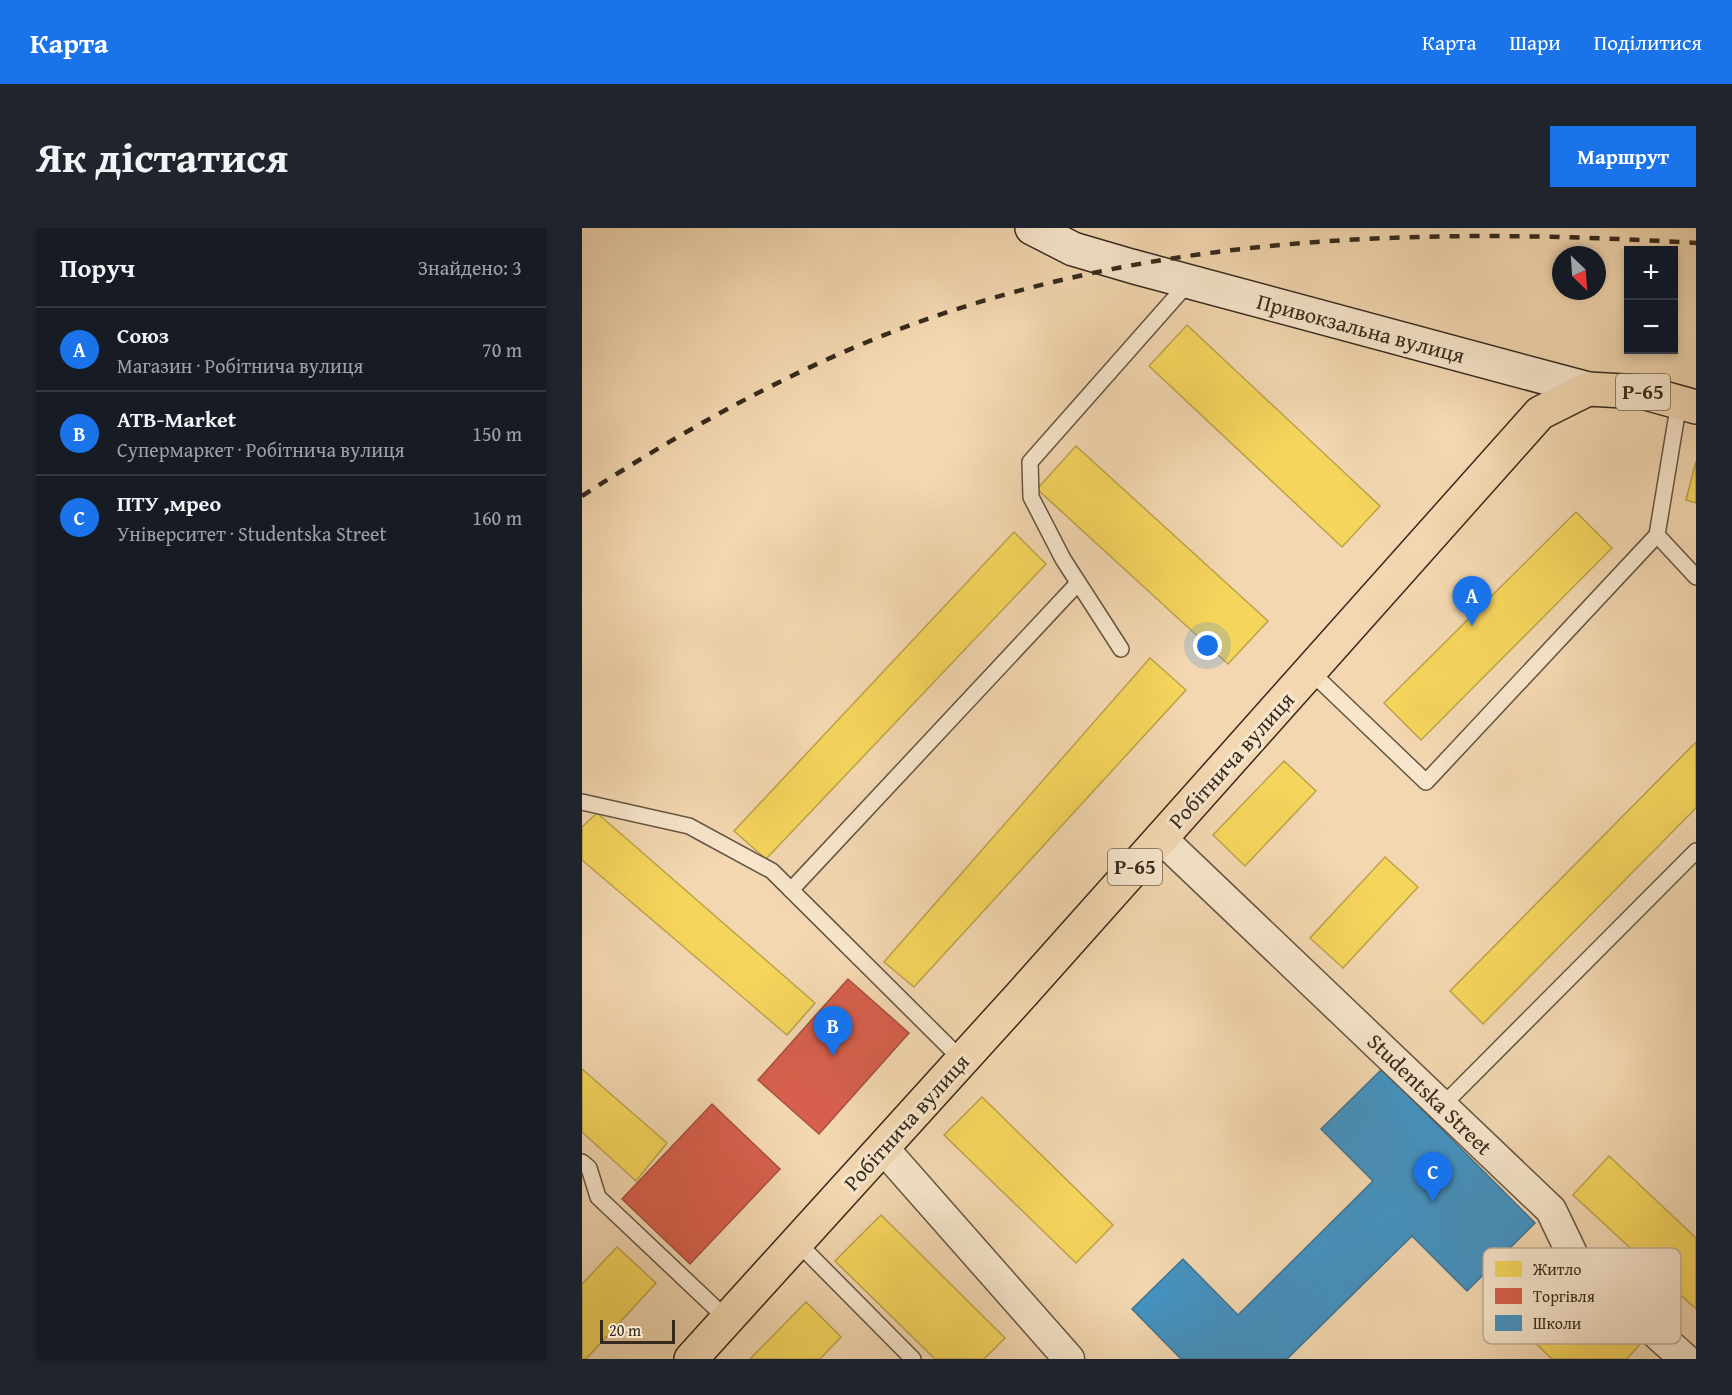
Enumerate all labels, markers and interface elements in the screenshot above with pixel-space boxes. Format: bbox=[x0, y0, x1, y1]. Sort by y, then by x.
text: Карта bbox=[30, 22, 108, 63]
text: Карта bbox=[1422, 27, 1476, 58]
text: Шари bbox=[1509, 27, 1561, 58]
text: Поділитися bbox=[1594, 27, 1702, 58]
text: Як дістатися bbox=[36, 126, 288, 187]
button: Маршрут bbox=[1550, 126, 1696, 187]
north arrow bbox=[1552, 246, 1606, 300]
map controls bbox=[1624, 246, 1678, 354]
button: + bbox=[1624, 246, 1678, 300]
text: Поруч bbox=[60, 248, 135, 287]
text: Знайдено: 3 bbox=[418, 253, 522, 282]
street label: Привокзальна вулиця bbox=[1254, 285, 1468, 371]
button: − bbox=[1624, 300, 1678, 354]
text: Союз bbox=[117, 319, 169, 351]
text: A bbox=[73, 335, 86, 364]
text: 70 m bbox=[482, 335, 522, 364]
text: Магазин · Робітнича вулиця bbox=[117, 351, 363, 380]
road number: Р-65 bbox=[1616, 374, 1670, 410]
text: ATB-Market bbox=[117, 403, 236, 435]
text: B bbox=[73, 419, 86, 448]
text: 150 m bbox=[472, 419, 522, 448]
text: Супермаркет · Робітнича вулиця bbox=[117, 435, 405, 464]
text: ПТУ ,мрео bbox=[117, 487, 221, 519]
text: C bbox=[74, 503, 85, 532]
text: 160 m bbox=[472, 503, 522, 532]
text: Університет · Studentska Street bbox=[117, 519, 386, 548]
pin: A bbox=[1452, 576, 1492, 626]
your location bbox=[1193, 631, 1222, 660]
street label: Робітнича вулиця bbox=[1161, 684, 1301, 836]
road number: Р-65 bbox=[1108, 849, 1162, 885]
pin: B bbox=[814, 1006, 852, 1056]
street label: Studentska Street bbox=[1360, 1026, 1500, 1162]
street label: Робітнича вулиця bbox=[836, 1046, 976, 1198]
pin: C bbox=[1414, 1152, 1452, 1202]
legend bbox=[1483, 1248, 1681, 1344]
text: Житло bbox=[1532, 1257, 1581, 1281]
text: Торгівля bbox=[1533, 1284, 1595, 1308]
text: Школи bbox=[1533, 1311, 1582, 1335]
scale bar bbox=[600, 1317, 675, 1344]
text: 20 m bbox=[609, 1318, 641, 1342]

